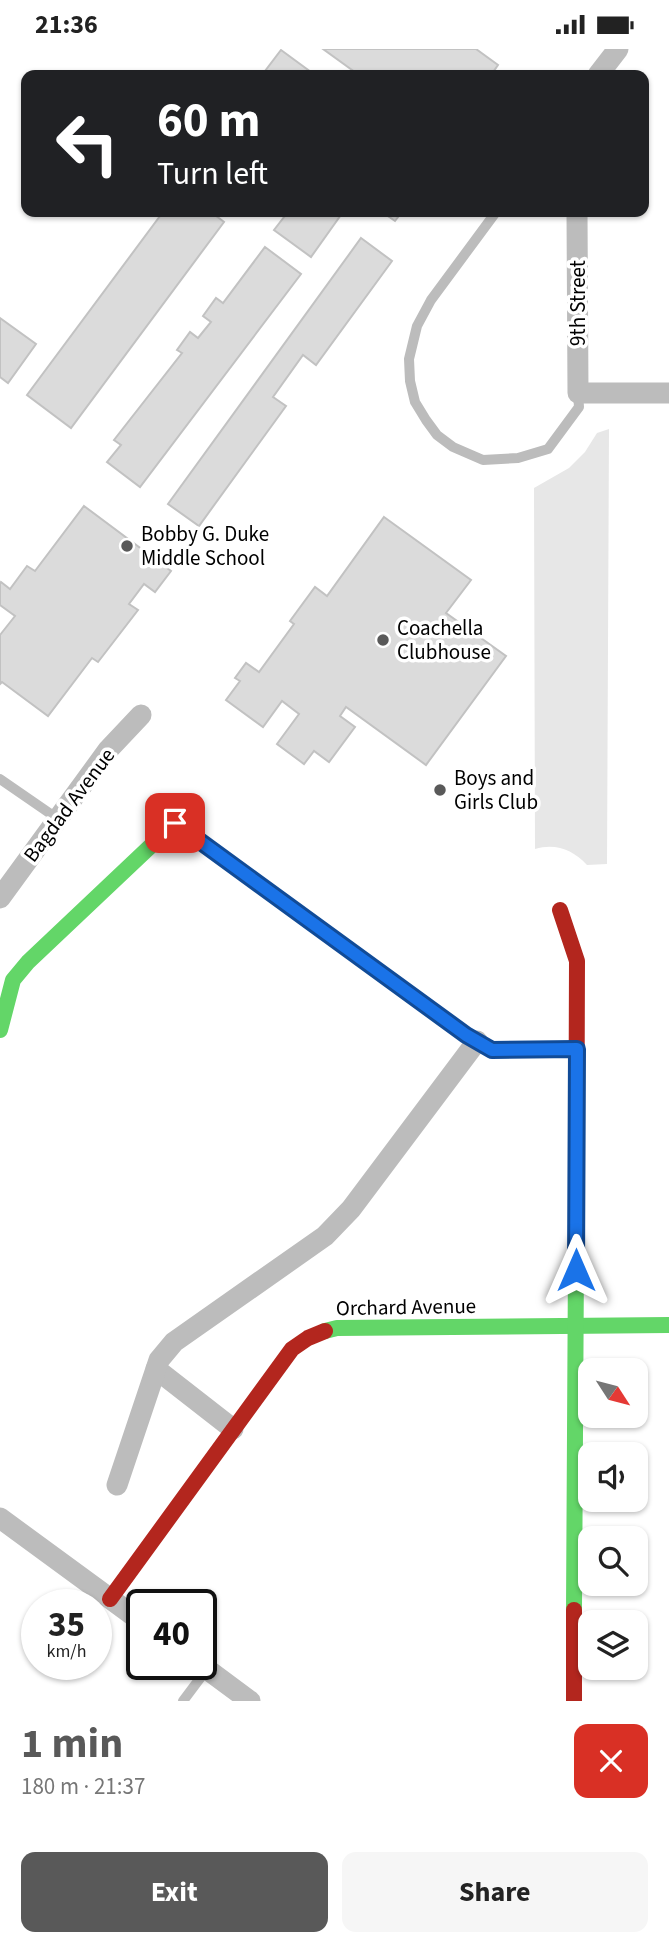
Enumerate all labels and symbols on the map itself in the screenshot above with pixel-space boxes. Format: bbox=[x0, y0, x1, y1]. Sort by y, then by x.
street label: 9th Street bbox=[563, 260, 593, 346]
place label: Bobby G. Duke Middle School bbox=[141, 519, 269, 573]
marker: Bobby G. Duke Middle School bbox=[119, 538, 135, 554]
place label: Coachella Clubhouse bbox=[397, 613, 491, 667]
marker: Coachella Clubhouse bbox=[375, 632, 391, 648]
street label: Bagdad Avenue bbox=[16, 742, 122, 868]
place label: Boys and Girls Club bbox=[454, 763, 538, 817]
marker: Boys and Girls Club bbox=[432, 782, 448, 798]
pin bbox=[145, 793, 205, 853]
position arrow bbox=[539, 1233, 613, 1307]
street label: Orchard Avenue bbox=[336, 1291, 476, 1323]
north arrow bbox=[578, 1358, 648, 1428]
speed limit sign: 40 bbox=[126, 1589, 217, 1680]

